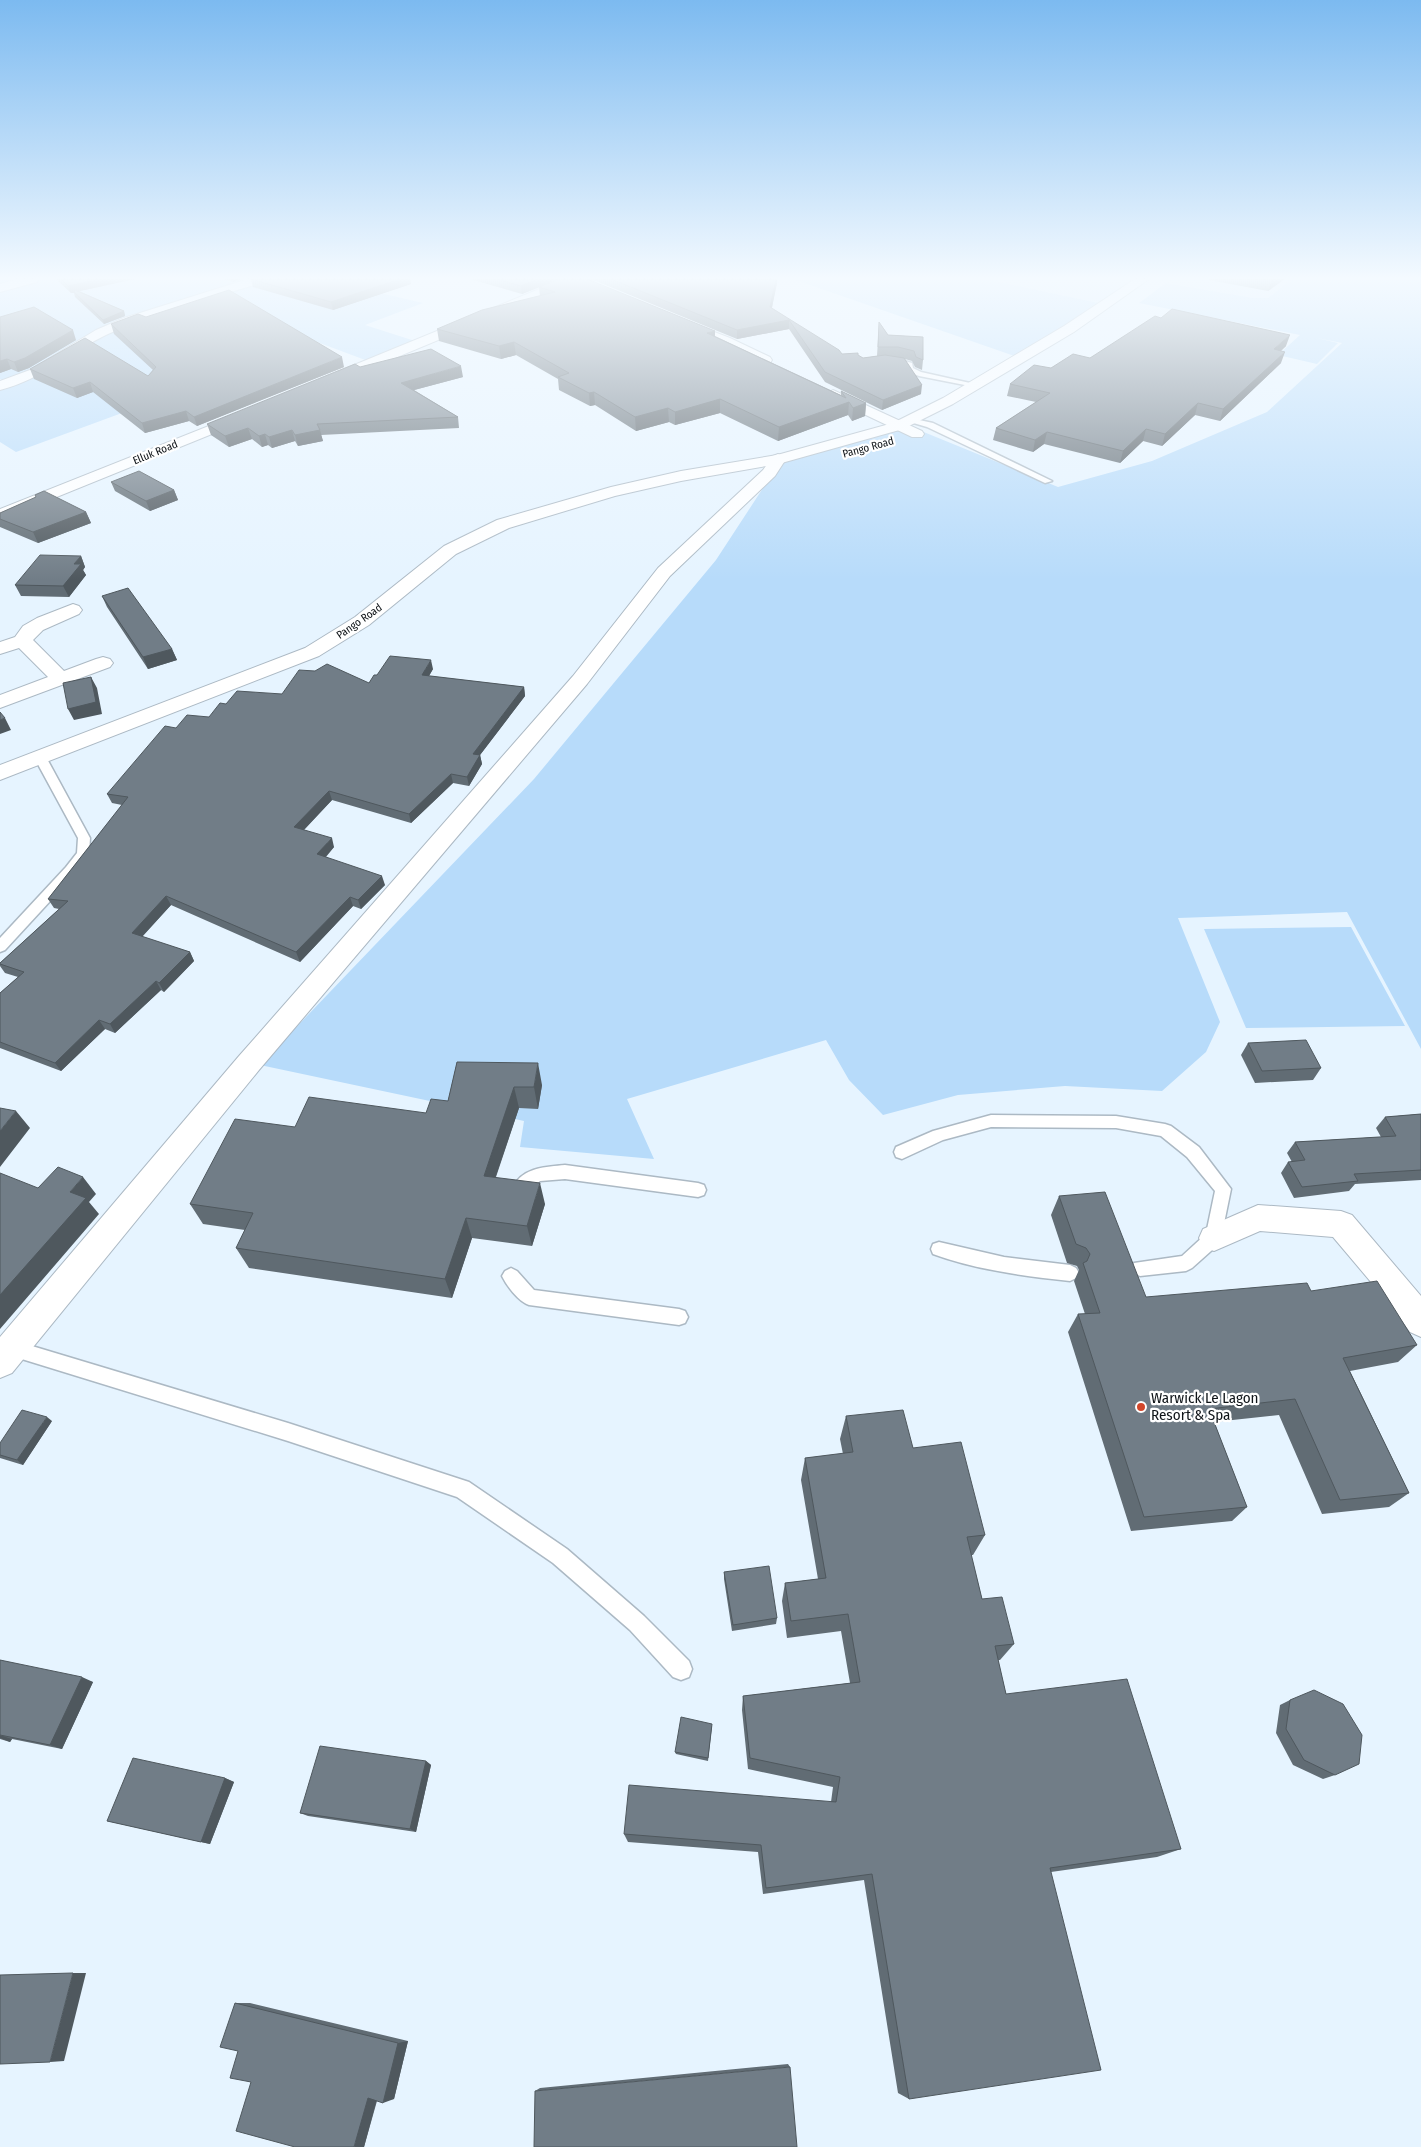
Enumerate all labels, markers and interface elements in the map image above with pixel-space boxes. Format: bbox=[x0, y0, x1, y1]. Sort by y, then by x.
street label: Pango Road bbox=[841, 434, 895, 461]
street label: Elluk Road bbox=[131, 438, 179, 467]
street label: Pango Road bbox=[334, 601, 385, 642]
place label: Warwick Le Lagon Resort & Spa bbox=[1151, 1389, 1259, 1424]
marker: Warwick Le Lagon Resort & Spa bbox=[1135, 1401, 1147, 1413]

